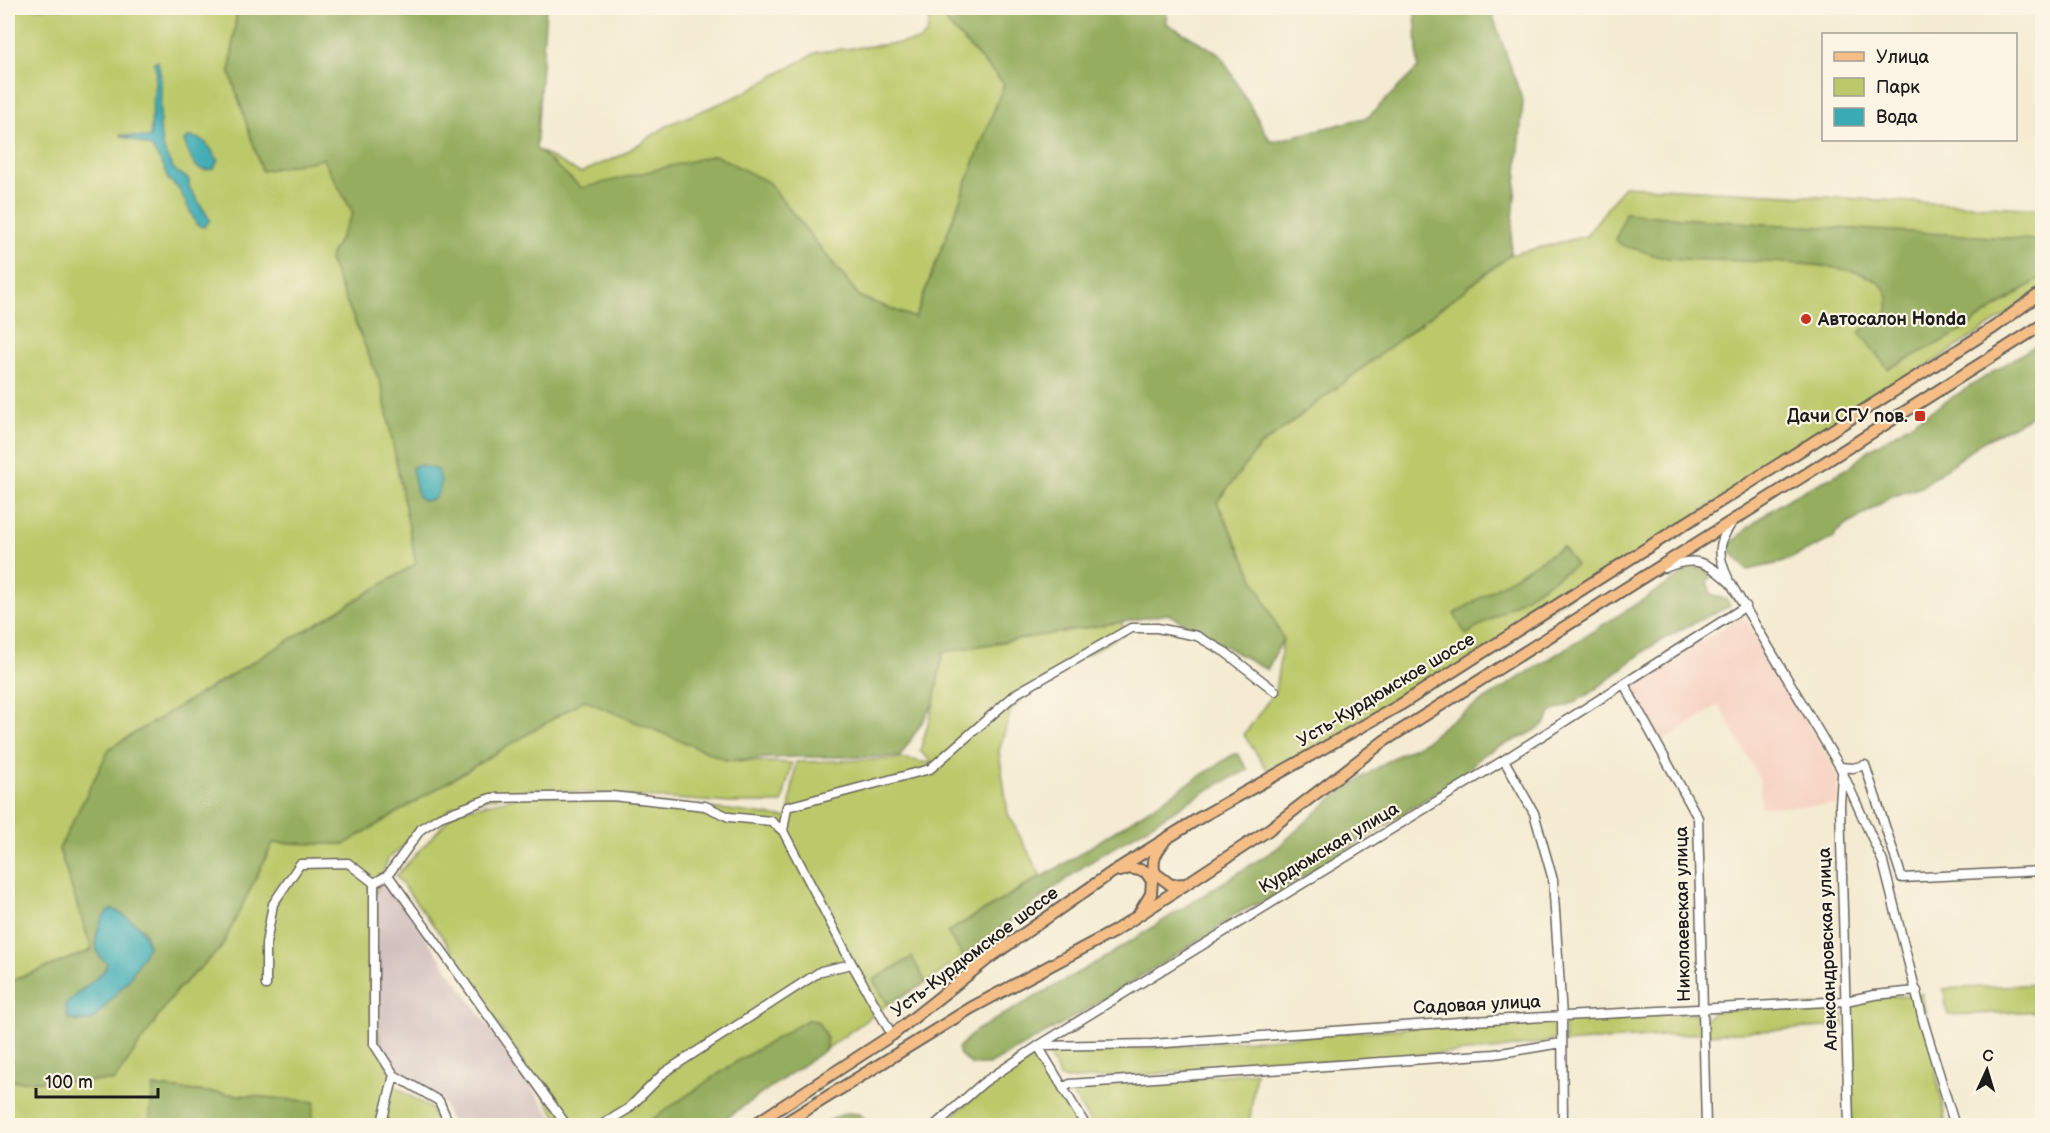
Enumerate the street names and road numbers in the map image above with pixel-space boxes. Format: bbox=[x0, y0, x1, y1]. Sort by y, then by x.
street label: Усть-Курдюмское шоссе bbox=[1293, 629, 1479, 751]
street label: Курдюмская улица bbox=[1255, 798, 1403, 898]
street label: Николаевская улица bbox=[1671, 826, 1695, 1002]
street label: Александровская улица bbox=[1814, 847, 1842, 1052]
street label: Усть-Курдюмское шоссе bbox=[887, 882, 1063, 1022]
street label: Садовая улица bbox=[1413, 991, 1542, 1019]

